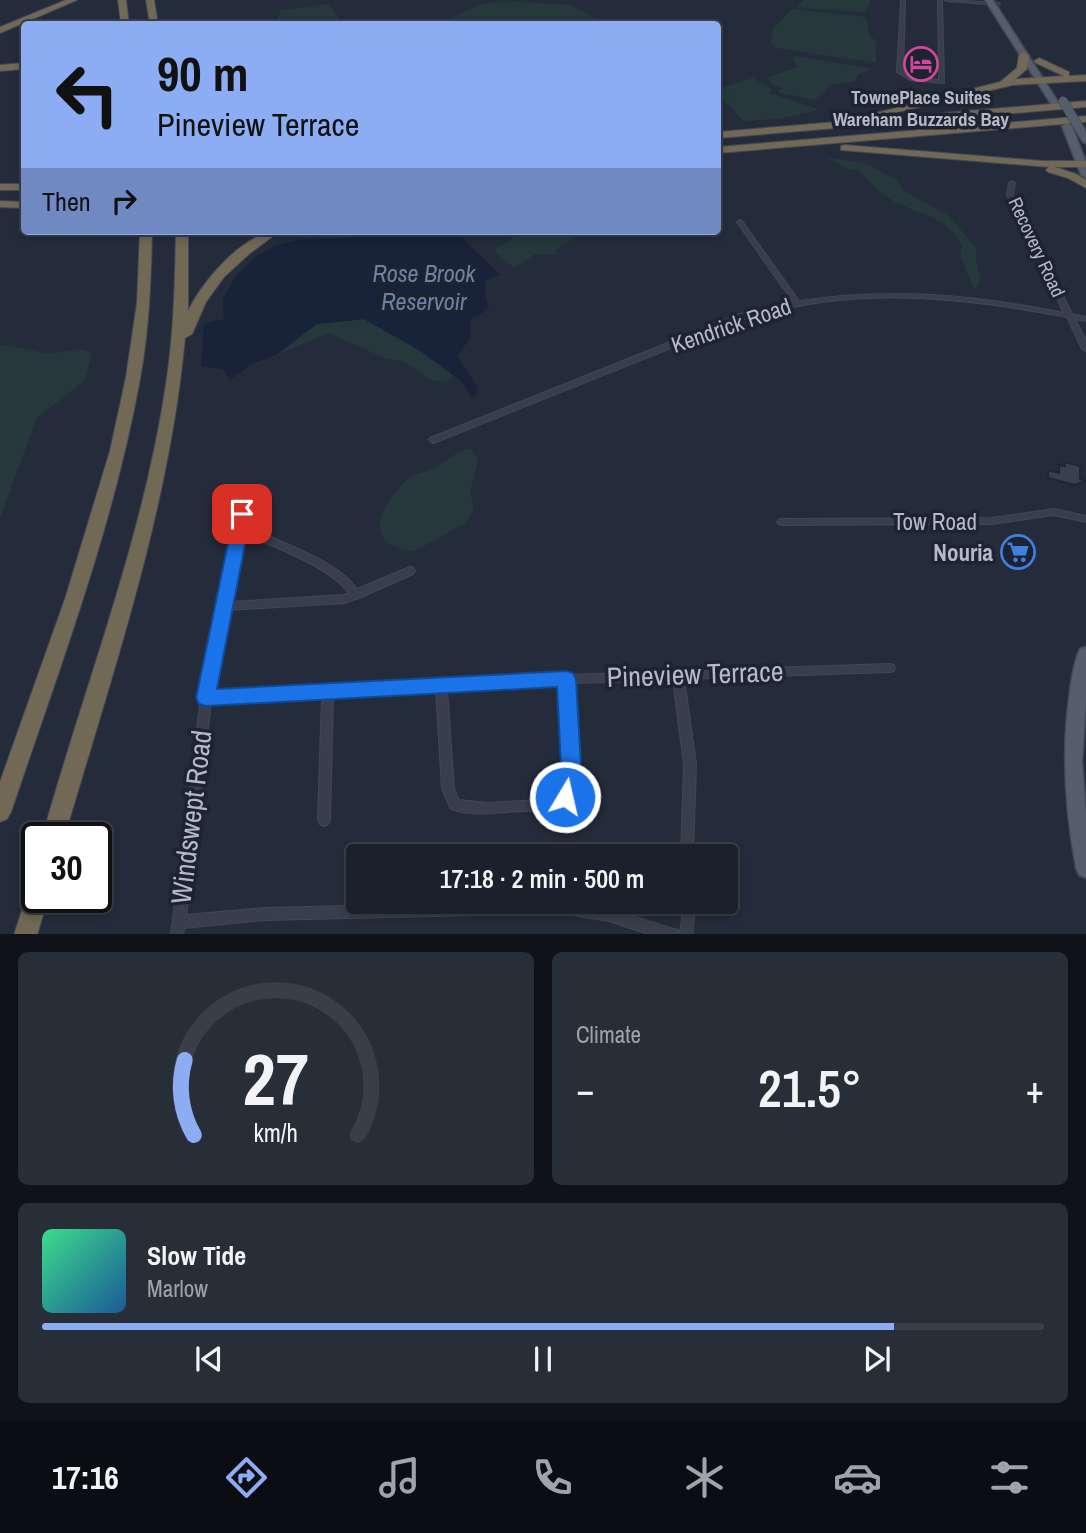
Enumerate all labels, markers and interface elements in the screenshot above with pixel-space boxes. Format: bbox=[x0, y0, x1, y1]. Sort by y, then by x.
text: 90 m bbox=[157, 40, 249, 106]
hotel icon: TownePlace Suites Wareham Buzzards Bay bbox=[902, 45, 940, 83]
icon: left bbox=[42, 49, 133, 140]
place label: TownePlace Suites Wareham Buzzards Bay bbox=[833, 84, 1009, 132]
text: Pineview Terrace bbox=[157, 103, 359, 146]
icon: right bbox=[105, 182, 143, 220]
text: Then bbox=[42, 184, 91, 219]
street label: Recovery Road bbox=[1003, 193, 1071, 301]
water label: Rose Brook Reservoir bbox=[373, 257, 477, 317]
street label: Kendrick Road bbox=[667, 290, 795, 360]
pin bbox=[212, 484, 272, 544]
icon: arrive bbox=[223, 495, 261, 533]
street label: Tow Road bbox=[893, 506, 977, 537]
supermarket icon: Nouria bbox=[999, 533, 1037, 571]
place label: Nouria bbox=[933, 537, 994, 568]
street label: Pineview Terrace bbox=[606, 652, 784, 696]
street label: Windswept Road bbox=[161, 728, 221, 906]
position arrow bbox=[528, 760, 602, 834]
speed limit sign: 30 bbox=[21, 822, 112, 913]
text: 17:18 · 2 min · 500 m bbox=[440, 861, 644, 896]
text: Climate bbox=[576, 1019, 641, 1050]
text: 27 bbox=[243, 1030, 309, 1128]
text: 21.5° bbox=[758, 1053, 862, 1123]
text: − bbox=[576, 1064, 594, 1115]
text: + bbox=[1026, 1064, 1044, 1115]
text: km/h bbox=[254, 1115, 298, 1149]
text: Slow Tide bbox=[147, 1238, 246, 1273]
text: Marlow bbox=[147, 1273, 208, 1304]
icon: previous bbox=[190, 1340, 228, 1378]
icon: pause bbox=[524, 1340, 562, 1378]
icon: next bbox=[858, 1340, 896, 1378]
icon: directions bbox=[222, 1453, 271, 1502]
icon: music bbox=[375, 1453, 424, 1502]
icon: phone bbox=[528, 1453, 577, 1502]
icon: climate bbox=[680, 1453, 729, 1502]
icon: car bbox=[833, 1453, 882, 1502]
icon: filters bbox=[985, 1453, 1034, 1502]
text: 17:16 bbox=[52, 1456, 119, 1499]

